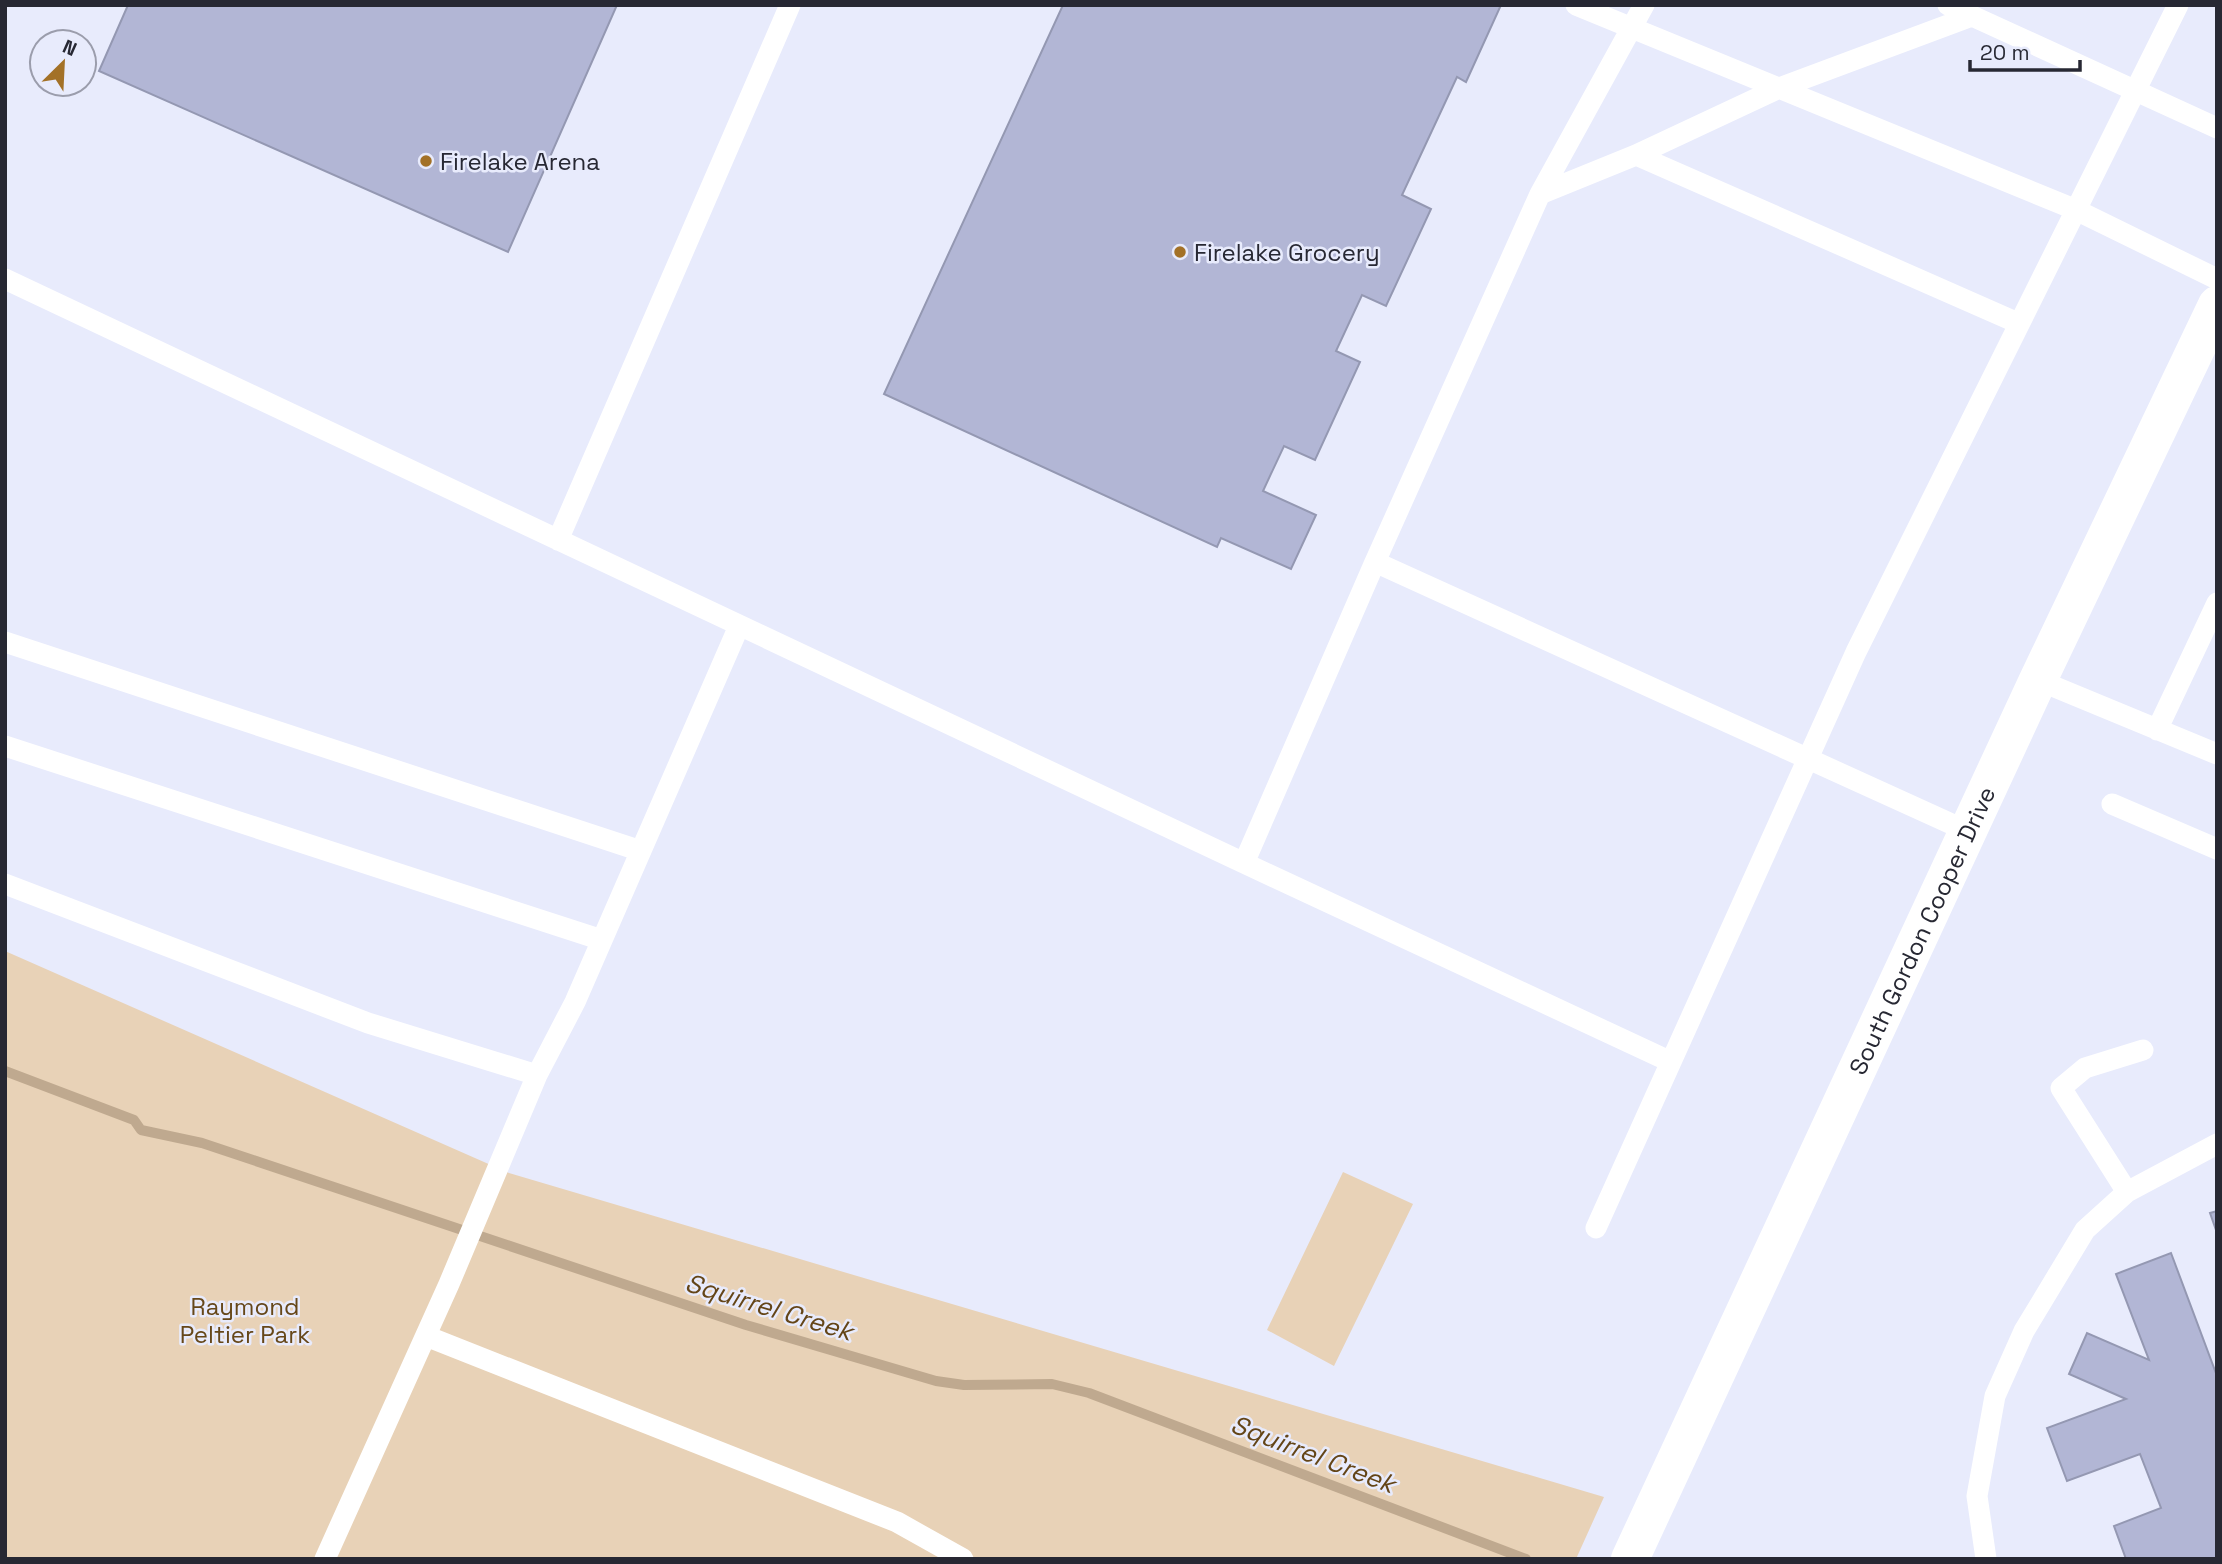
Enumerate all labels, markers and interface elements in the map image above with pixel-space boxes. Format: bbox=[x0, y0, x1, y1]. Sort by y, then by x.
north arrow bbox=[28, 28, 98, 98]
scale bar bbox=[1970, 28, 2080, 72]
text: N bbox=[59, 34, 81, 62]
text: 20 m bbox=[1980, 39, 2030, 66]
place label: Firelake Arena bbox=[440, 146, 600, 177]
marker: Firelake Arena bbox=[418, 153, 434, 169]
place label: Firelake Grocery bbox=[1194, 237, 1380, 268]
marker: Firelake Grocery bbox=[1172, 244, 1188, 260]
street label: South Gordon Cooper Drive bbox=[1842, 781, 2002, 1079]
water label: Squirrel Creek bbox=[681, 1265, 860, 1349]
park label: Raymond Peltier Park bbox=[180, 1291, 310, 1350]
water label: Squirrel Creek bbox=[1226, 1407, 1403, 1502]

